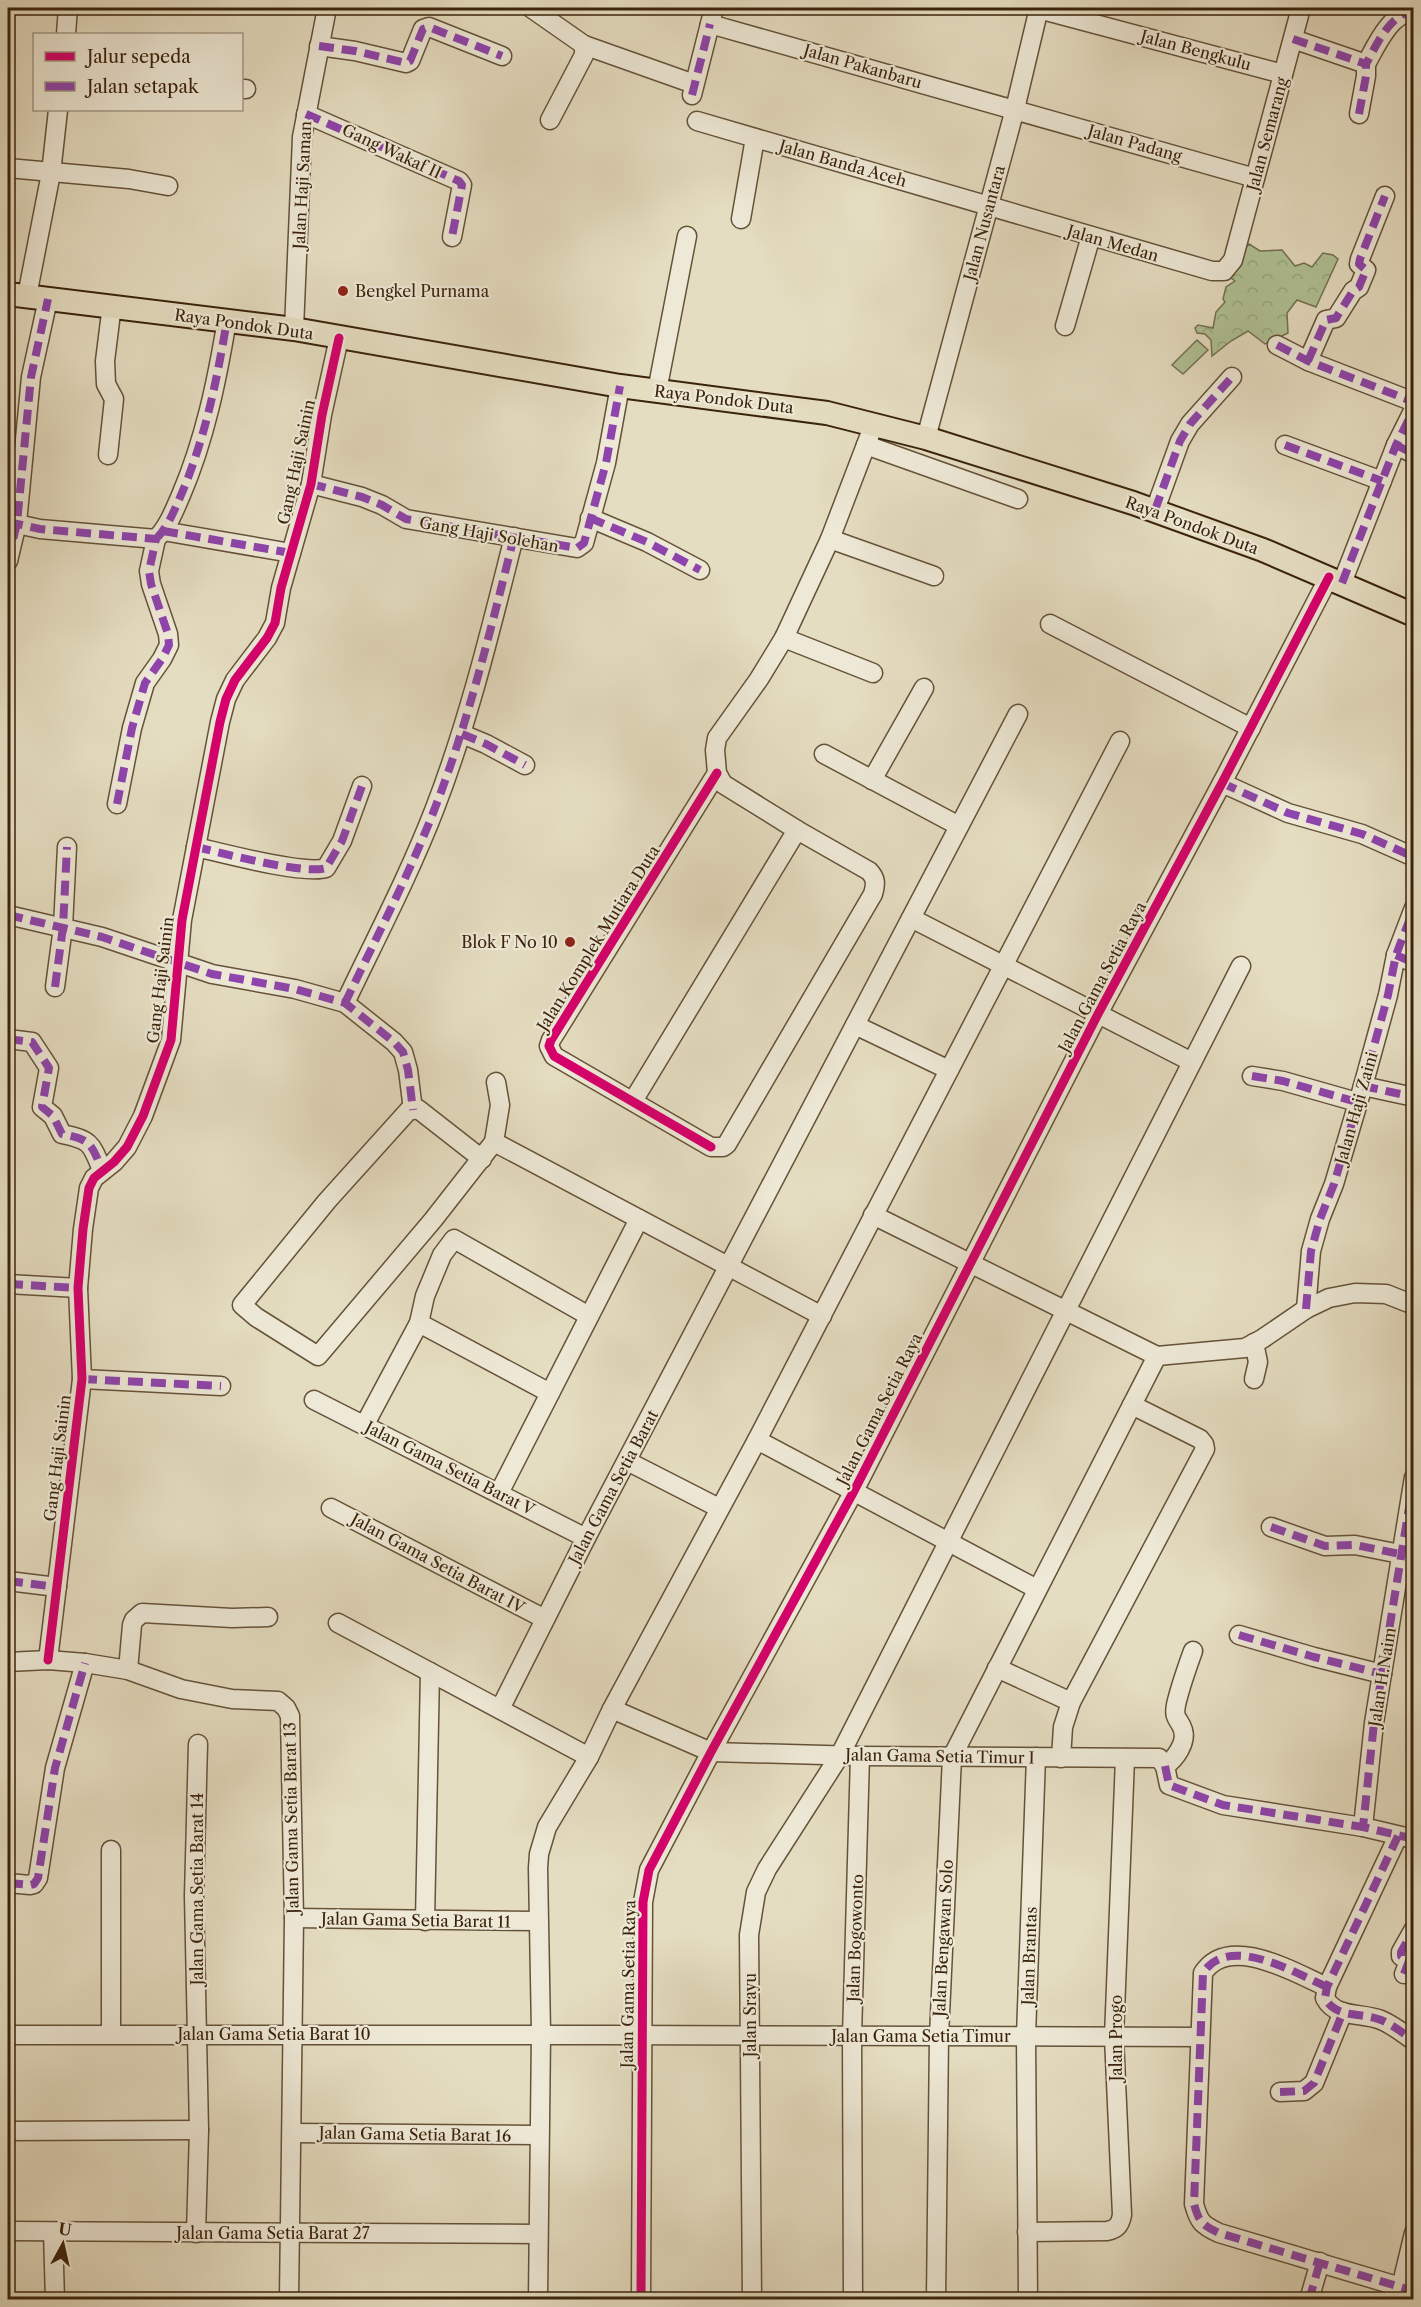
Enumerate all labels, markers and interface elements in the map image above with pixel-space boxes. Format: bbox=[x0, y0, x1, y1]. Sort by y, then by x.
street label: Jalan Bengkulu bbox=[1136, 25, 1254, 74]
legend bbox=[33, 33, 243, 111]
street label: Jalan Pakanbaru bbox=[799, 39, 925, 92]
text: Jalur sepeda bbox=[84, 46, 191, 68]
street label: Jalan Semarang bbox=[1241, 74, 1292, 196]
text: Jalan setapak bbox=[84, 76, 200, 98]
street label: Gang Wakaf II bbox=[339, 119, 445, 183]
street label: Jalan Padang bbox=[1083, 119, 1185, 166]
street label: Jalan Haji Saman bbox=[288, 120, 315, 253]
street label: Jalan Banda Aceh bbox=[774, 134, 909, 191]
street label: Jalan Nusantara bbox=[958, 163, 1009, 286]
street label: Jalan Medan bbox=[1062, 220, 1161, 266]
place label: Bengkel Purnama bbox=[355, 281, 490, 301]
marker: Bengkel Purnama bbox=[336, 284, 350, 298]
street label: Raya Pondok Duta bbox=[173, 304, 315, 344]
street label: Raya Pondok Duta bbox=[653, 381, 795, 418]
street label: Gang Haji Sainin bbox=[273, 398, 319, 526]
street label: Raya Pondok Duta bbox=[1123, 492, 1262, 559]
street label: Gang Haji Solehan bbox=[418, 512, 560, 556]
street label: Jalan Komplek Mutiara Duta bbox=[531, 841, 664, 1037]
street label: Jalan Gama Setia Raya bbox=[1052, 898, 1151, 1059]
street label: Gang Haji Sainin bbox=[142, 916, 178, 1044]
place label: Blok F No 10 bbox=[461, 932, 558, 952]
marker: Blok F No 10 bbox=[563, 935, 577, 949]
street label: Jalan Haji Zaini bbox=[1330, 1049, 1382, 1169]
street label: Jalan Gama Setia Raya bbox=[831, 1329, 926, 1491]
street label: Gang Haji Sainin bbox=[39, 1394, 75, 1522]
street label: Jalan Gama Setia Barat bbox=[562, 1406, 662, 1570]
street label: Jalan Gama Setia Barat V bbox=[359, 1415, 538, 1520]
street label: Jalan Gama Setia Barat IV bbox=[345, 1507, 529, 1618]
street label: Jalan H.Naim bbox=[1364, 1626, 1400, 1731]
street label: Jalan Gama Setia Barat 13 bbox=[279, 1722, 303, 1917]
street label: Jalan Gama Setia Timur I bbox=[842, 1744, 1035, 1768]
street label: Jalan Gama Setia Barat 14 bbox=[187, 1793, 207, 1988]
street label: Jalan Bengawan Solo bbox=[929, 1859, 957, 2020]
street label: Jalan Bogowonto bbox=[843, 1873, 867, 2005]
street label: Jalan Gama Setia Raya bbox=[616, 1899, 639, 2071]
street label: Jalan Brantas bbox=[1017, 1906, 1041, 2009]
street label: Jalan Gama Setia Barat 11 bbox=[318, 1908, 511, 1932]
street label: Jalan Srayu bbox=[740, 1973, 760, 2060]
street label: Jalan Progo bbox=[1106, 1995, 1126, 2084]
street label: Jalan Gama Setia Barat 10 bbox=[174, 2024, 371, 2044]
street label: Jalan Gama Setia Timur bbox=[828, 2026, 1011, 2046]
street label: Jalan Gama Setia Barat 16 bbox=[316, 2122, 511, 2146]
north arrow bbox=[33, 2214, 93, 2274]
text: U bbox=[57, 2218, 73, 2240]
street label: Jalan Gama Setia Barat 27 bbox=[173, 2223, 370, 2243]

